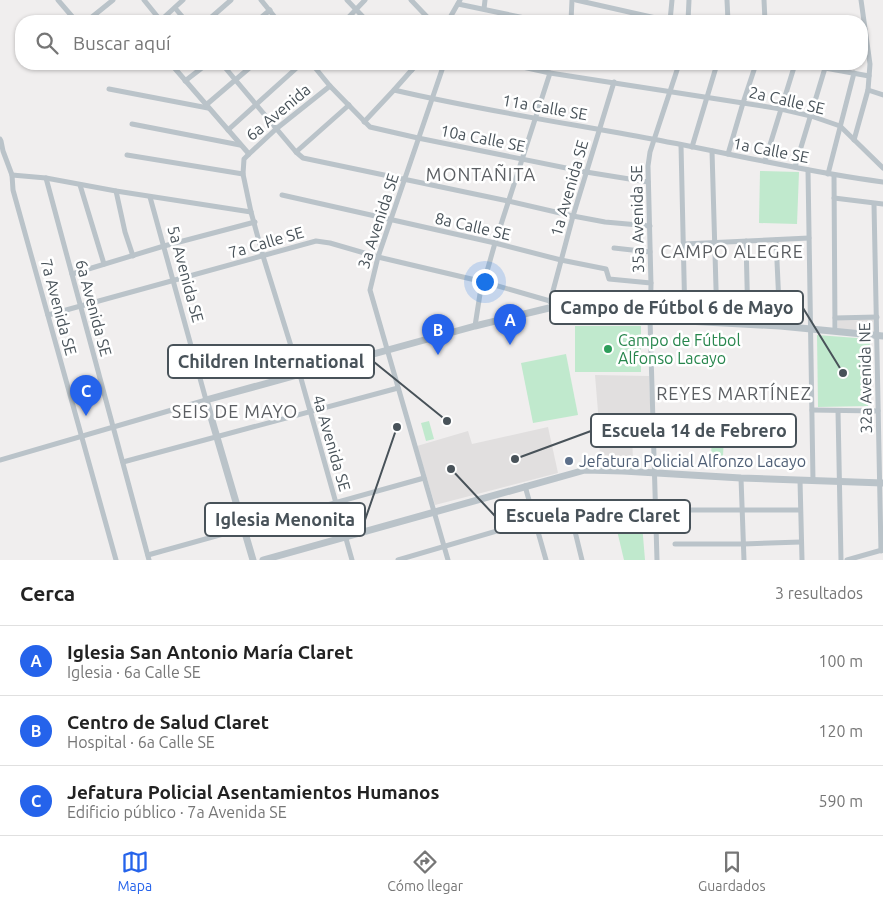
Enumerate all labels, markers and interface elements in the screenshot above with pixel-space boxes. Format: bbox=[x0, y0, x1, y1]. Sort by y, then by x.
search box bbox=[15, 15, 868, 70]
icon: search bbox=[33, 29, 61, 57]
text: Buscar aquí bbox=[73, 32, 171, 54]
street label: 6a Avenida bbox=[242, 80, 314, 144]
street label: 2a Calle SE bbox=[747, 83, 827, 117]
street label: 11a Calle SE bbox=[501, 91, 589, 123]
street label: 10a Calle SE bbox=[439, 121, 527, 155]
street label: 1a Calle SE bbox=[731, 134, 811, 166]
street label: 1a Avenida SE bbox=[547, 138, 591, 238]
district label: MONTAÑITA bbox=[426, 163, 536, 184]
street label: 35a Avenida SE bbox=[627, 165, 647, 273]
street label: 3a Avenida SE bbox=[354, 171, 402, 271]
street label: 8a Calle SE bbox=[433, 209, 513, 243]
street label: 7a Calle SE bbox=[226, 223, 306, 261]
street label: 5a Avenida SE bbox=[164, 224, 208, 324]
district label: CAMPO ALEGRE bbox=[660, 241, 804, 261]
street label: 7a Avenida SE bbox=[37, 257, 81, 357]
street label: 6a Avenida SE bbox=[72, 258, 116, 358]
your location bbox=[472, 269, 498, 295]
callout: Campo de Fútbol 6 de Mayo bbox=[550, 291, 803, 324]
text: Campo de Fútbol 6 de Mayo bbox=[560, 297, 794, 317]
pin: A bbox=[494, 304, 526, 345]
pin: B bbox=[422, 314, 454, 355]
street label: 32a Avenida NE bbox=[855, 322, 875, 434]
place label: Campo de Fútbol Alfonso Lacayo bbox=[618, 331, 741, 367]
marker: Campo de Fútbol Alfonso Lacayo bbox=[602, 343, 614, 355]
callout: Children International bbox=[168, 345, 374, 378]
text: Children International bbox=[178, 351, 365, 371]
pin: C bbox=[70, 375, 102, 416]
district label: REYES MARTÍNEZ bbox=[656, 382, 812, 403]
street label: 4a Avenida SE bbox=[310, 393, 354, 493]
district label: SEIS DE MAYO bbox=[172, 401, 298, 421]
callout: Escuela 14 de Febrero bbox=[591, 414, 796, 447]
text: Escuela 14 de Febrero bbox=[601, 420, 787, 440]
place label: Jefatura Policial Alfonzo Lacayo bbox=[579, 452, 806, 470]
marker: Jefatura Policial Alfonzo Lacayo bbox=[563, 455, 575, 467]
callout: Escuela Padre Claret bbox=[495, 500, 690, 533]
callout: Iglesia Menonita bbox=[205, 503, 365, 536]
text: Escuela Padre Claret bbox=[506, 505, 680, 525]
text: Iglesia Menonita bbox=[215, 509, 355, 529]
text: Cerca bbox=[20, 581, 75, 605]
text: 3 resultados bbox=[775, 584, 863, 602]
text: Iglesia San Antonio María Claret bbox=[67, 641, 353, 663]
text: A bbox=[30, 652, 42, 670]
text: 100 m bbox=[818, 652, 863, 670]
text: Iglesia · 6a Calle SE bbox=[67, 663, 201, 681]
text: Centro de Salud Claret bbox=[67, 711, 269, 733]
text: B bbox=[31, 722, 41, 740]
text: 120 m bbox=[818, 722, 863, 740]
text: Hospital · 6a Calle SE bbox=[67, 733, 215, 751]
text: Jefatura Policial Asentamientos Humanos bbox=[67, 781, 440, 803]
text: C bbox=[31, 792, 41, 810]
text: 590 m bbox=[818, 792, 863, 810]
text: Edificio público · 7a Avenida SE bbox=[67, 803, 287, 821]
tab: Mapa bbox=[117, 848, 152, 894]
tab: Cómo llegar bbox=[387, 848, 463, 894]
tab: Guardados bbox=[698, 848, 766, 894]

